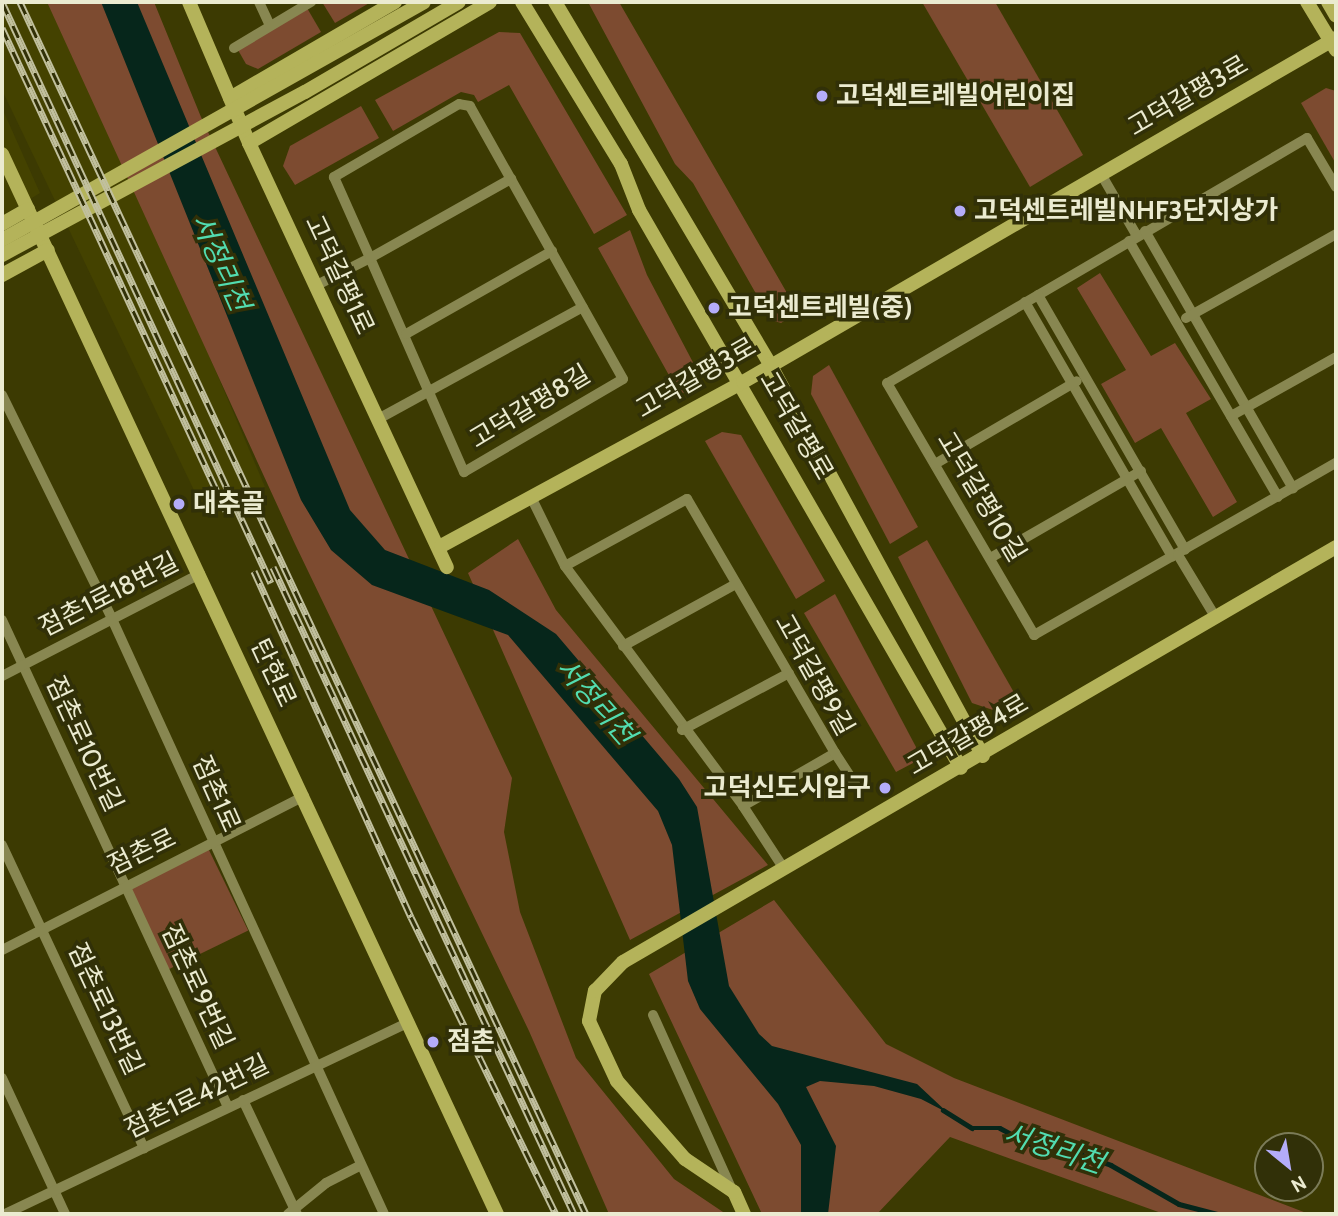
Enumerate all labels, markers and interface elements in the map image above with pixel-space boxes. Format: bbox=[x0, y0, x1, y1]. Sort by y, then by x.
street label: 고덕갈평3로 bbox=[1122, 49, 1254, 143]
place label: 고덕센트레빌어린이집 bbox=[836, 80, 1075, 112]
marker: 고덕센트레빌어린이집 bbox=[814, 88, 830, 104]
place label: 고덕센트레빌NHF3단지상가 bbox=[974, 195, 1278, 227]
marker: 고덕센트레빌NHF3단지상가 bbox=[952, 203, 968, 219]
water label: 서정리천 bbox=[185, 208, 257, 316]
street label: 고덕갈평1로 bbox=[298, 210, 380, 340]
place label: 고덕센트레빌(중) bbox=[728, 292, 912, 324]
marker: 고덕센트레빌(중) bbox=[706, 300, 722, 316]
street label: 고덕갈평3로 bbox=[630, 331, 762, 425]
street label: 고덕갈평8길 bbox=[464, 359, 596, 455]
street label: 고덕갈평로 bbox=[753, 366, 839, 486]
street label: 고덕갈평10길 bbox=[930, 426, 1032, 568]
place label: 대추골 bbox=[193, 488, 265, 520]
marker: 대추골 bbox=[171, 496, 187, 512]
street label: 점촌1로18번길 bbox=[34, 547, 184, 643]
street label: 고덕갈평9길 bbox=[768, 609, 860, 741]
street label: 탄현로 bbox=[244, 634, 302, 712]
water label: 서정리천 bbox=[550, 651, 642, 751]
street label: 점촌로10번길 bbox=[39, 671, 129, 817]
street label: 고덕갈평4로 bbox=[902, 688, 1034, 782]
street label: 점촌1로 bbox=[185, 751, 247, 837]
place label: 고덕신도시입구 bbox=[704, 772, 871, 804]
marker: 고덕신도시입구 bbox=[877, 780, 893, 796]
street label: 점촌로 bbox=[103, 822, 181, 882]
street label: 점촌로9번길 bbox=[154, 920, 240, 1054]
street label: 점촌로13번길 bbox=[61, 938, 149, 1080]
place label: 점촌 bbox=[447, 1026, 495, 1058]
marker: 점촌 bbox=[425, 1034, 441, 1050]
street label: 점촌1로42번길 bbox=[120, 1049, 274, 1145]
water label: 서정리천 bbox=[1000, 1116, 1108, 1180]
north arrow bbox=[1254, 1132, 1324, 1202]
text: N bbox=[1287, 1171, 1310, 1197]

